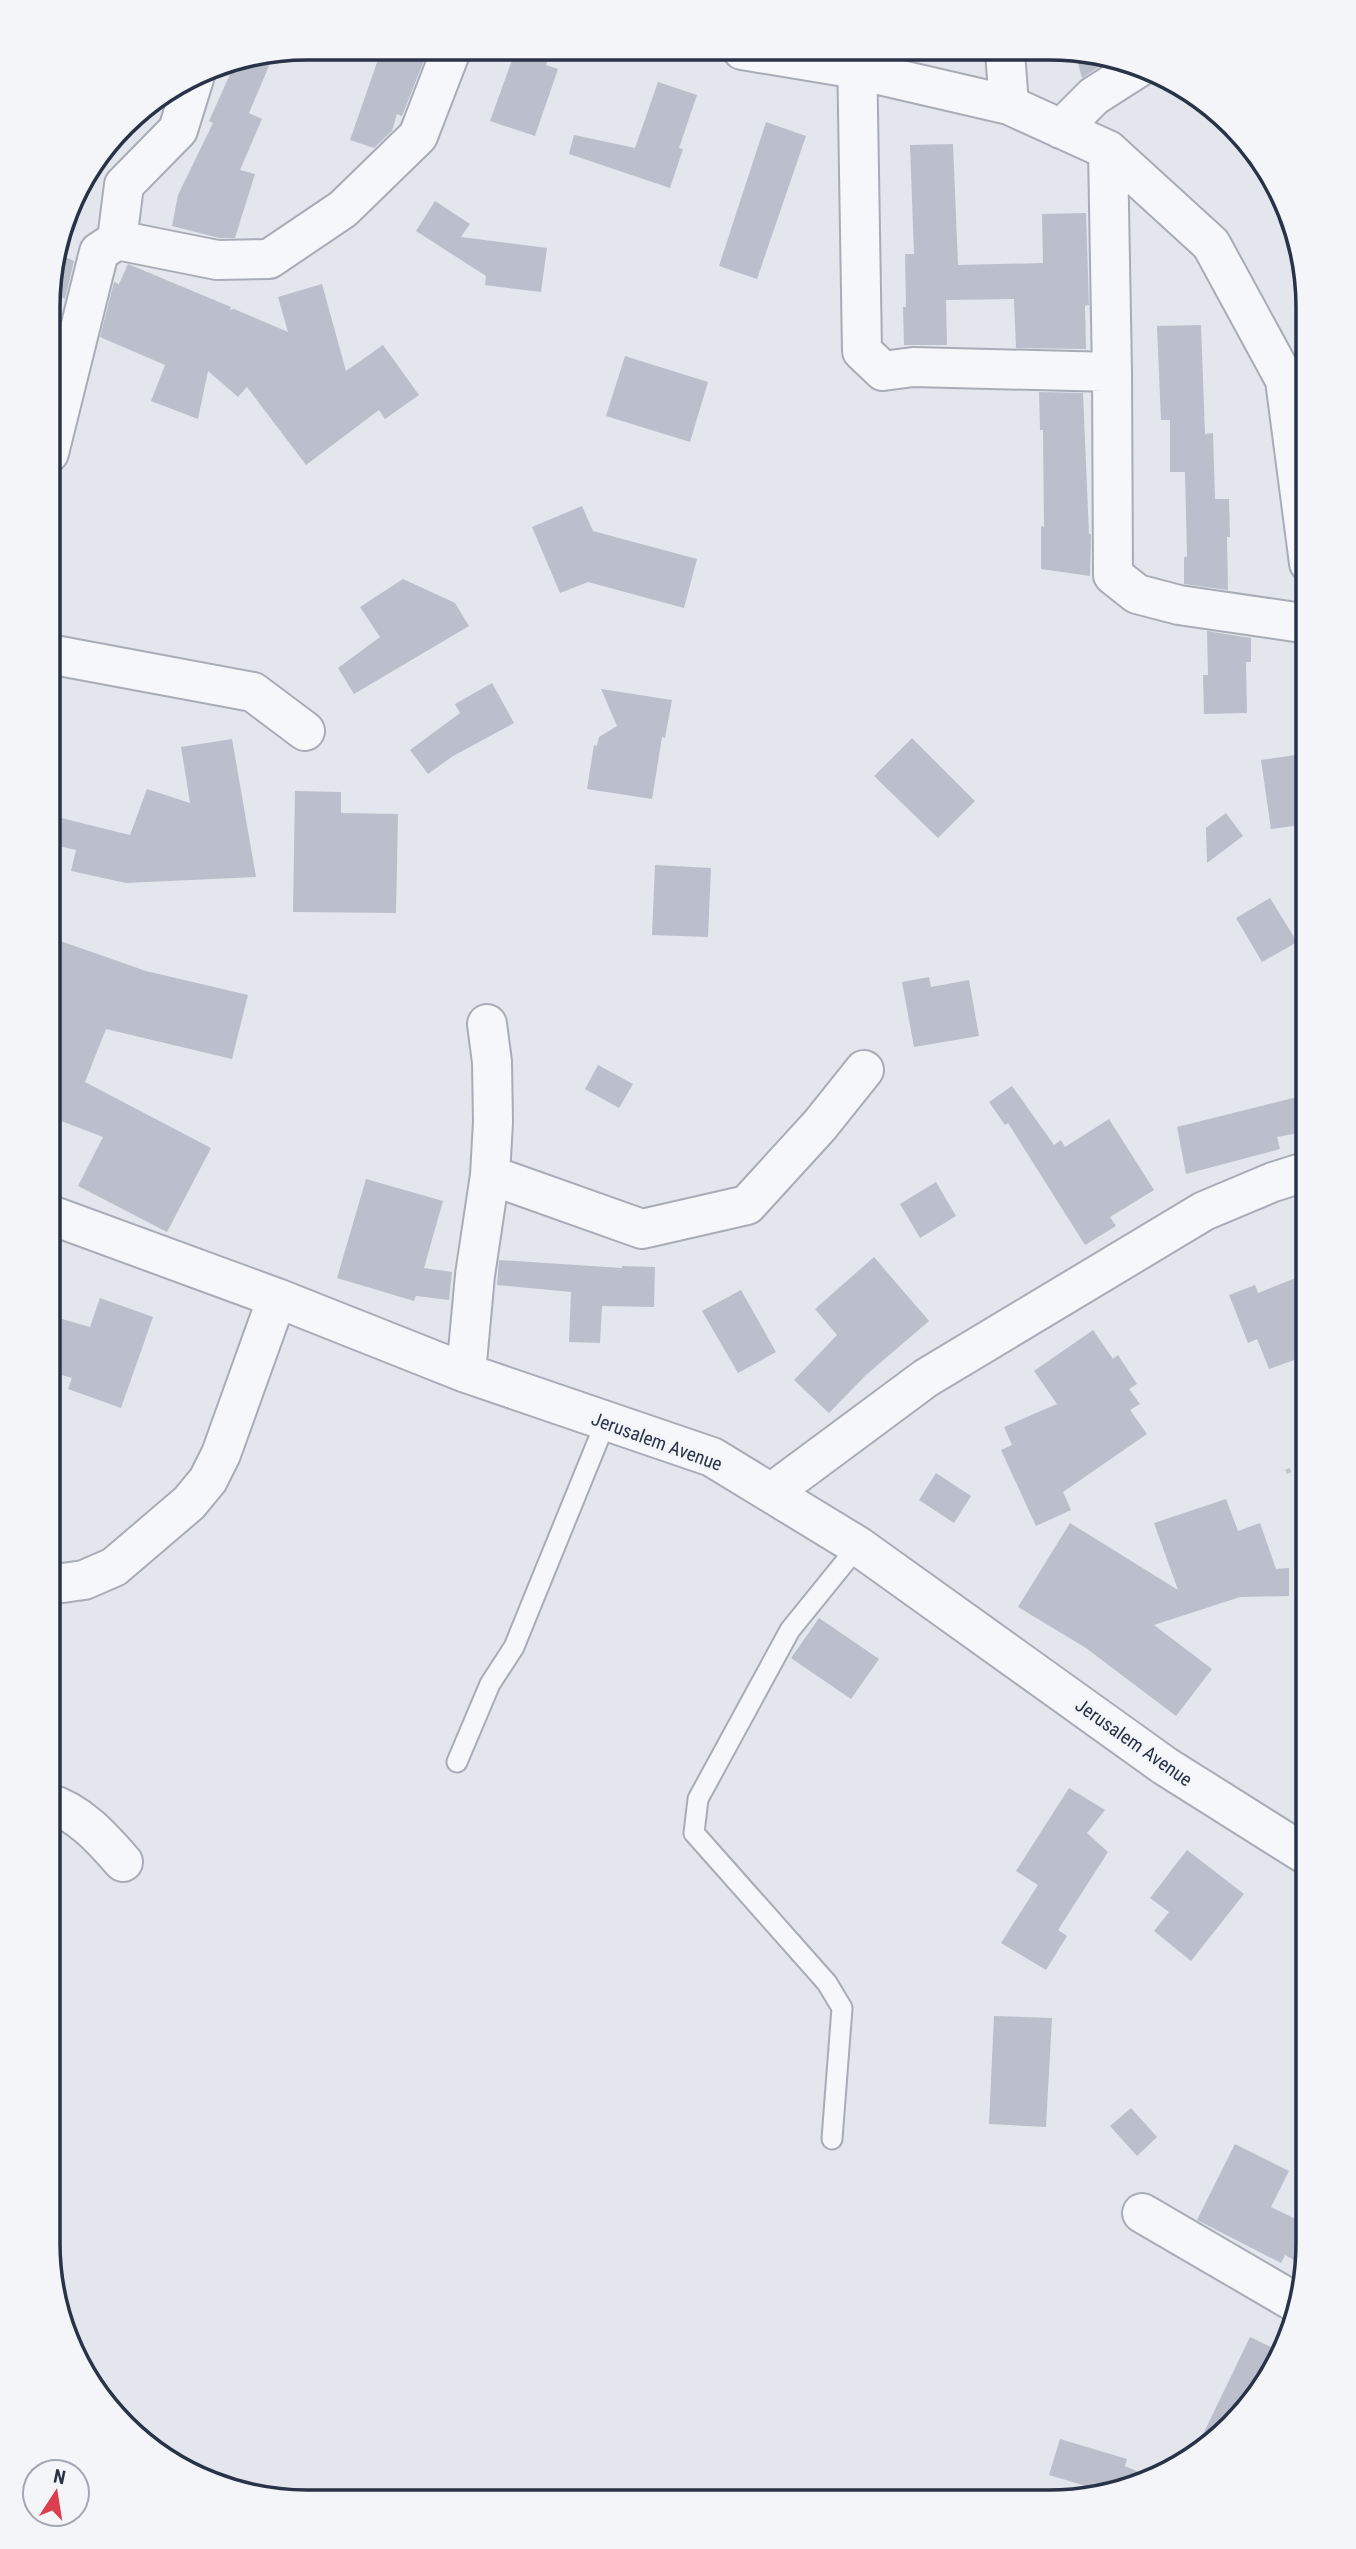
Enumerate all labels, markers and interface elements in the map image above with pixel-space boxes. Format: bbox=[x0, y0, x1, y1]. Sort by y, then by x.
street label: Jerusalem Avenue bbox=[588, 1407, 725, 1476]
street label: Jerusalem Avenue bbox=[1071, 1694, 1197, 1791]
north arrow bbox=[21, 2458, 91, 2528]
text: N bbox=[51, 2464, 68, 2489]

